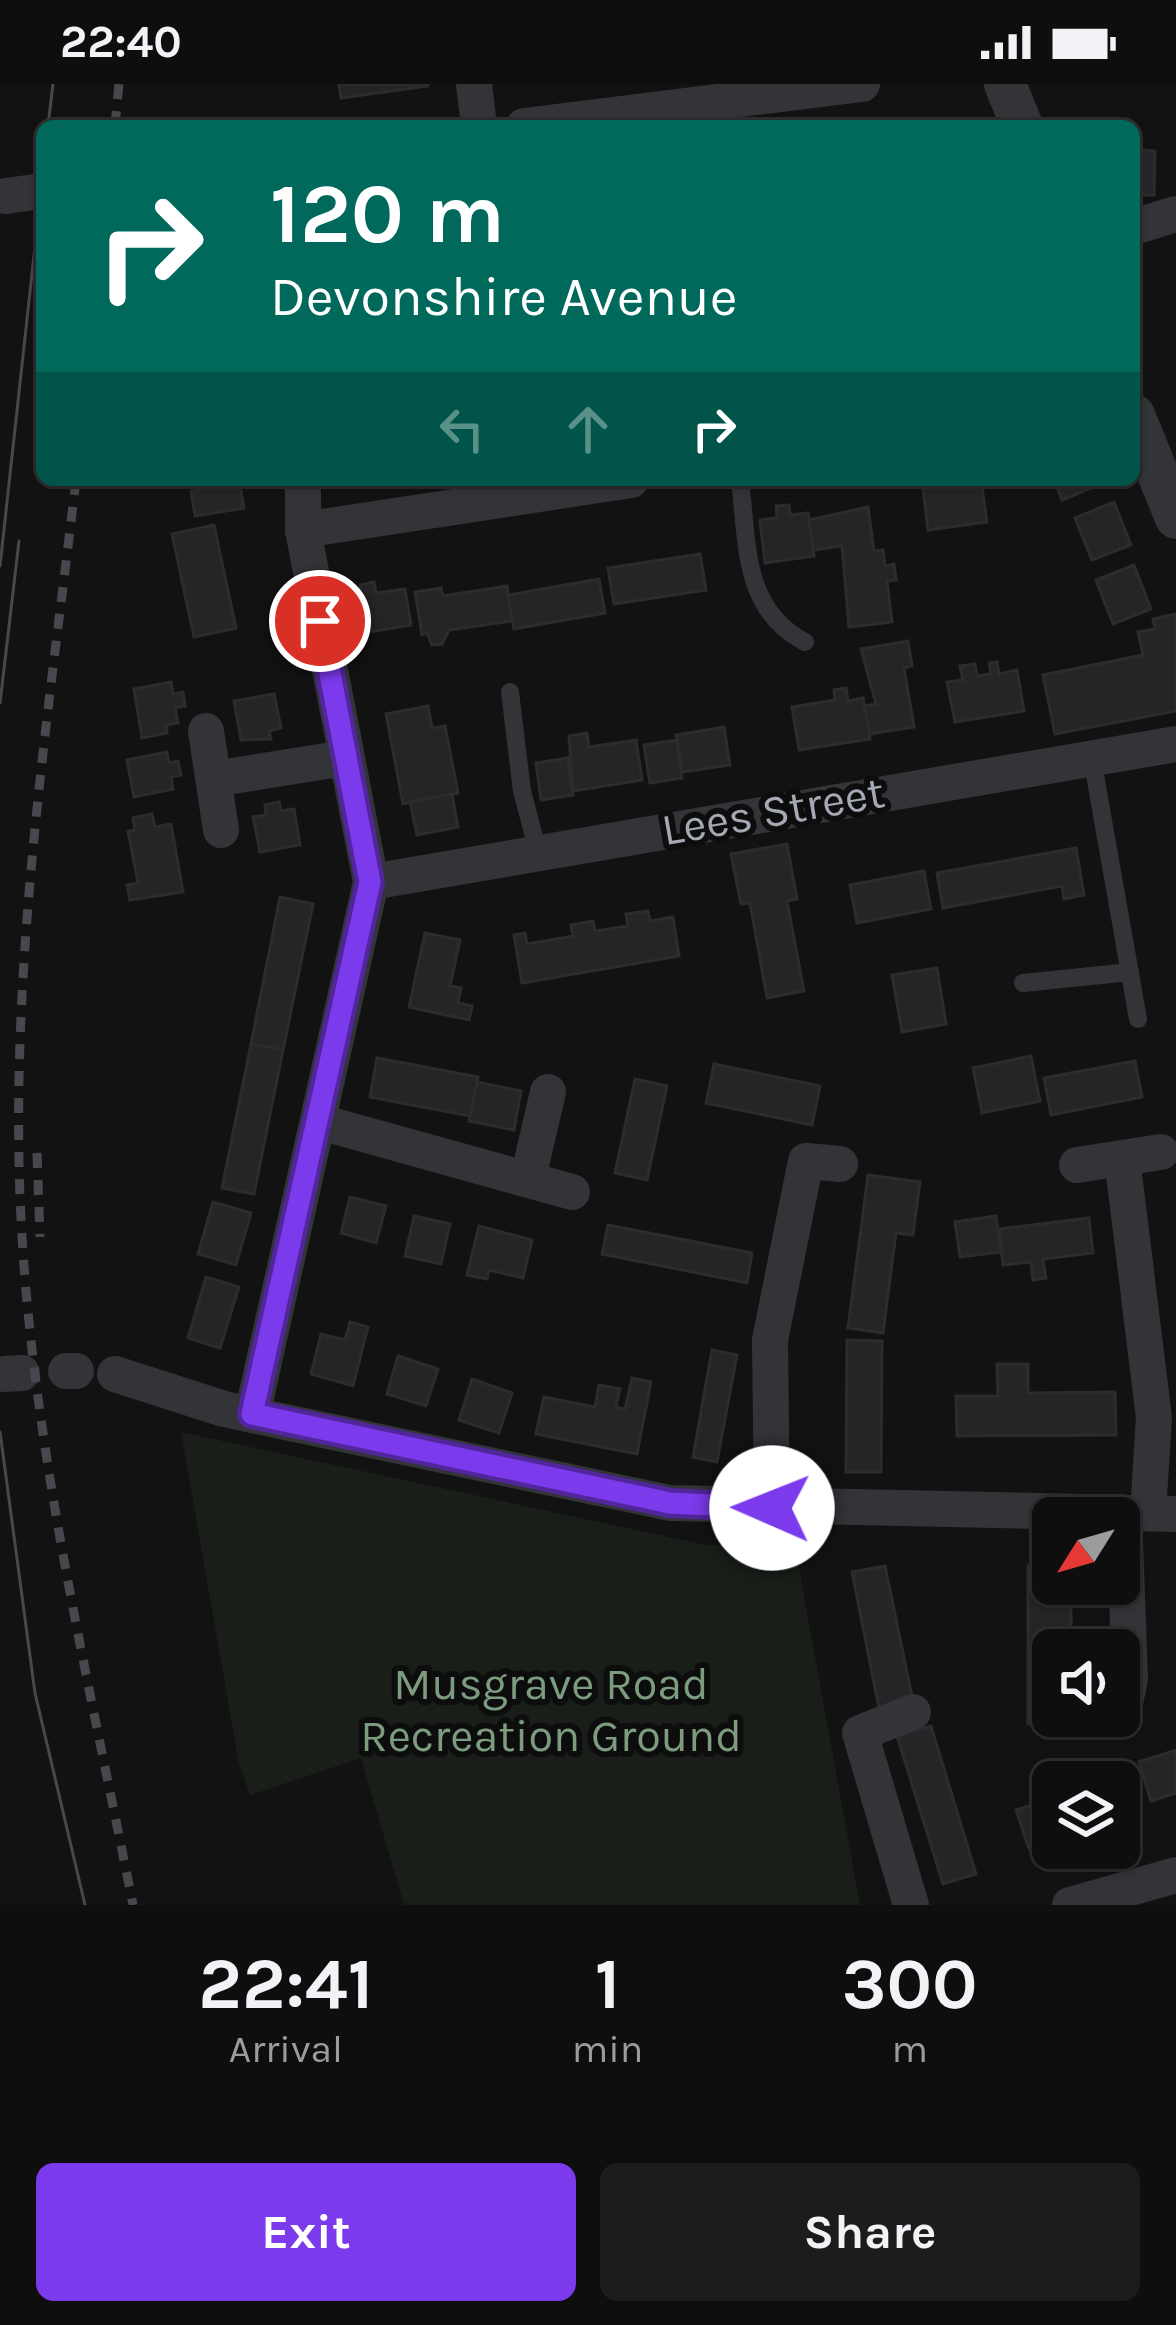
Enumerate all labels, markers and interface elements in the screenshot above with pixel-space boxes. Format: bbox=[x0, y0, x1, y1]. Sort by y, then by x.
text: 22:40 bbox=[60, 16, 182, 68]
text: 120 m bbox=[270, 165, 505, 263]
icon: right bbox=[72, 168, 228, 324]
text: Devonshire Avenue bbox=[270, 265, 737, 329]
icon: left bbox=[429, 396, 495, 462]
icon: ahead bbox=[555, 396, 621, 462]
icon: right bbox=[681, 396, 747, 462]
pin bbox=[269, 570, 371, 672]
icon: arrive bbox=[287, 588, 353, 654]
street label: Lees Street bbox=[658, 766, 888, 856]
position arrow bbox=[709, 1445, 835, 1571]
north arrow bbox=[1032, 1497, 1140, 1605]
map controls bbox=[1032, 1497, 1140, 1869]
button: sound bbox=[1032, 1629, 1140, 1737]
park label: Musgrave Road Recreation Ground bbox=[360, 1658, 742, 1762]
button: layers bbox=[1032, 1761, 1140, 1869]
text: 22:41 bbox=[198, 1942, 373, 2026]
text: 1 bbox=[595, 1942, 620, 2026]
text: 300 bbox=[842, 1942, 978, 2026]
text: Arrival bbox=[229, 2026, 343, 2072]
text: min bbox=[572, 2026, 643, 2072]
text: m bbox=[891, 2026, 928, 2072]
button: Exit bbox=[36, 2163, 576, 2301]
button: Share bbox=[600, 2163, 1140, 2301]

